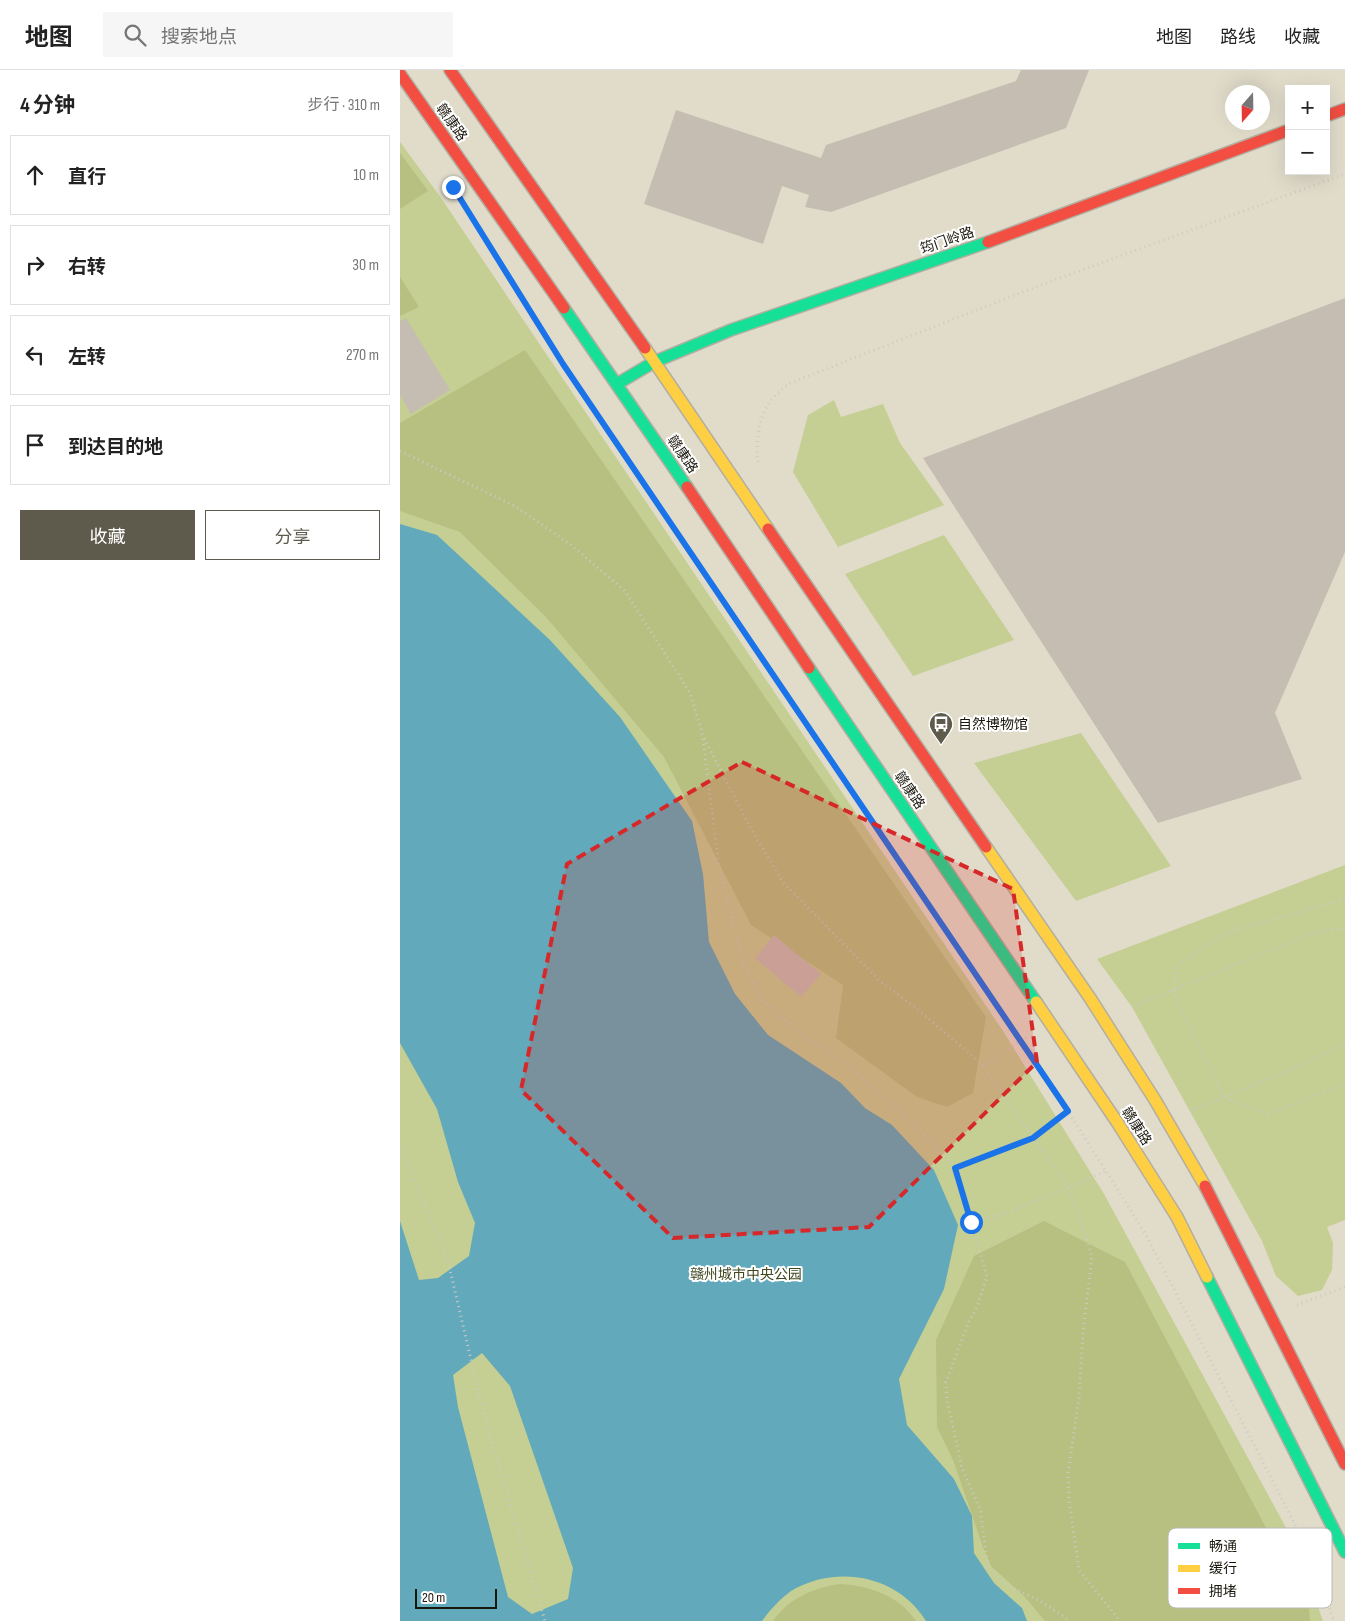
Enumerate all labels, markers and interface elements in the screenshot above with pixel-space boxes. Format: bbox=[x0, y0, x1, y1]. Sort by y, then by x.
search box bbox=[103, 12, 453, 57]
icon: search bbox=[121, 21, 149, 49]
text: 地图 bbox=[25, 23, 73, 52]
text: 搜索地点 bbox=[161, 26, 237, 49]
text: 地图 bbox=[1156, 27, 1192, 48]
text: 路线 bbox=[1220, 27, 1256, 48]
text: 收藏 bbox=[1284, 27, 1320, 48]
north arrow bbox=[1225, 85, 1270, 130]
map controls bbox=[1285, 85, 1330, 175]
button: + bbox=[1285, 85, 1330, 130]
text: 4 分钟 bbox=[20, 93, 75, 118]
text: 步行 · 310 m bbox=[307, 96, 380, 115]
street label: 赣康路 bbox=[433, 100, 471, 144]
button: − bbox=[1285, 130, 1330, 175]
icon: ahead bbox=[21, 161, 49, 189]
text: 直行 bbox=[68, 166, 106, 189]
text: 10 m bbox=[353, 166, 379, 185]
route end bbox=[442, 176, 465, 199]
street label: 筠门岭路 bbox=[918, 223, 976, 258]
icon: right bbox=[21, 251, 49, 279]
text: 右转 bbox=[68, 256, 106, 279]
text: 30 m bbox=[352, 256, 379, 275]
icon: left bbox=[21, 341, 49, 369]
text: 左转 bbox=[68, 346, 106, 369]
text: 270 m bbox=[346, 346, 379, 365]
icon: arrive bbox=[21, 431, 49, 459]
street label: 赣康路 bbox=[664, 432, 701, 476]
text: 到达目的地 bbox=[68, 436, 163, 459]
button: 收藏 bbox=[20, 510, 195, 560]
button: 分享 bbox=[205, 510, 380, 560]
bus stop icon: 自然博物馆 bbox=[928, 711, 954, 745]
place label: 自然博物馆 bbox=[958, 716, 1028, 733]
street label: 赣康路 bbox=[891, 768, 928, 812]
street label: 赣康路 bbox=[1118, 1104, 1155, 1149]
route start bbox=[960, 1211, 983, 1234]
park label: 赣州城市中央公园 bbox=[690, 1266, 802, 1283]
legend bbox=[1168, 1528, 1332, 1608]
text: 畅通 bbox=[1209, 1538, 1237, 1555]
text: 缓行 bbox=[1209, 1560, 1237, 1577]
text: 拥堵 bbox=[1209, 1583, 1237, 1600]
scale bar bbox=[415, 1586, 498, 1609]
text: 20 m bbox=[422, 1589, 445, 1606]

